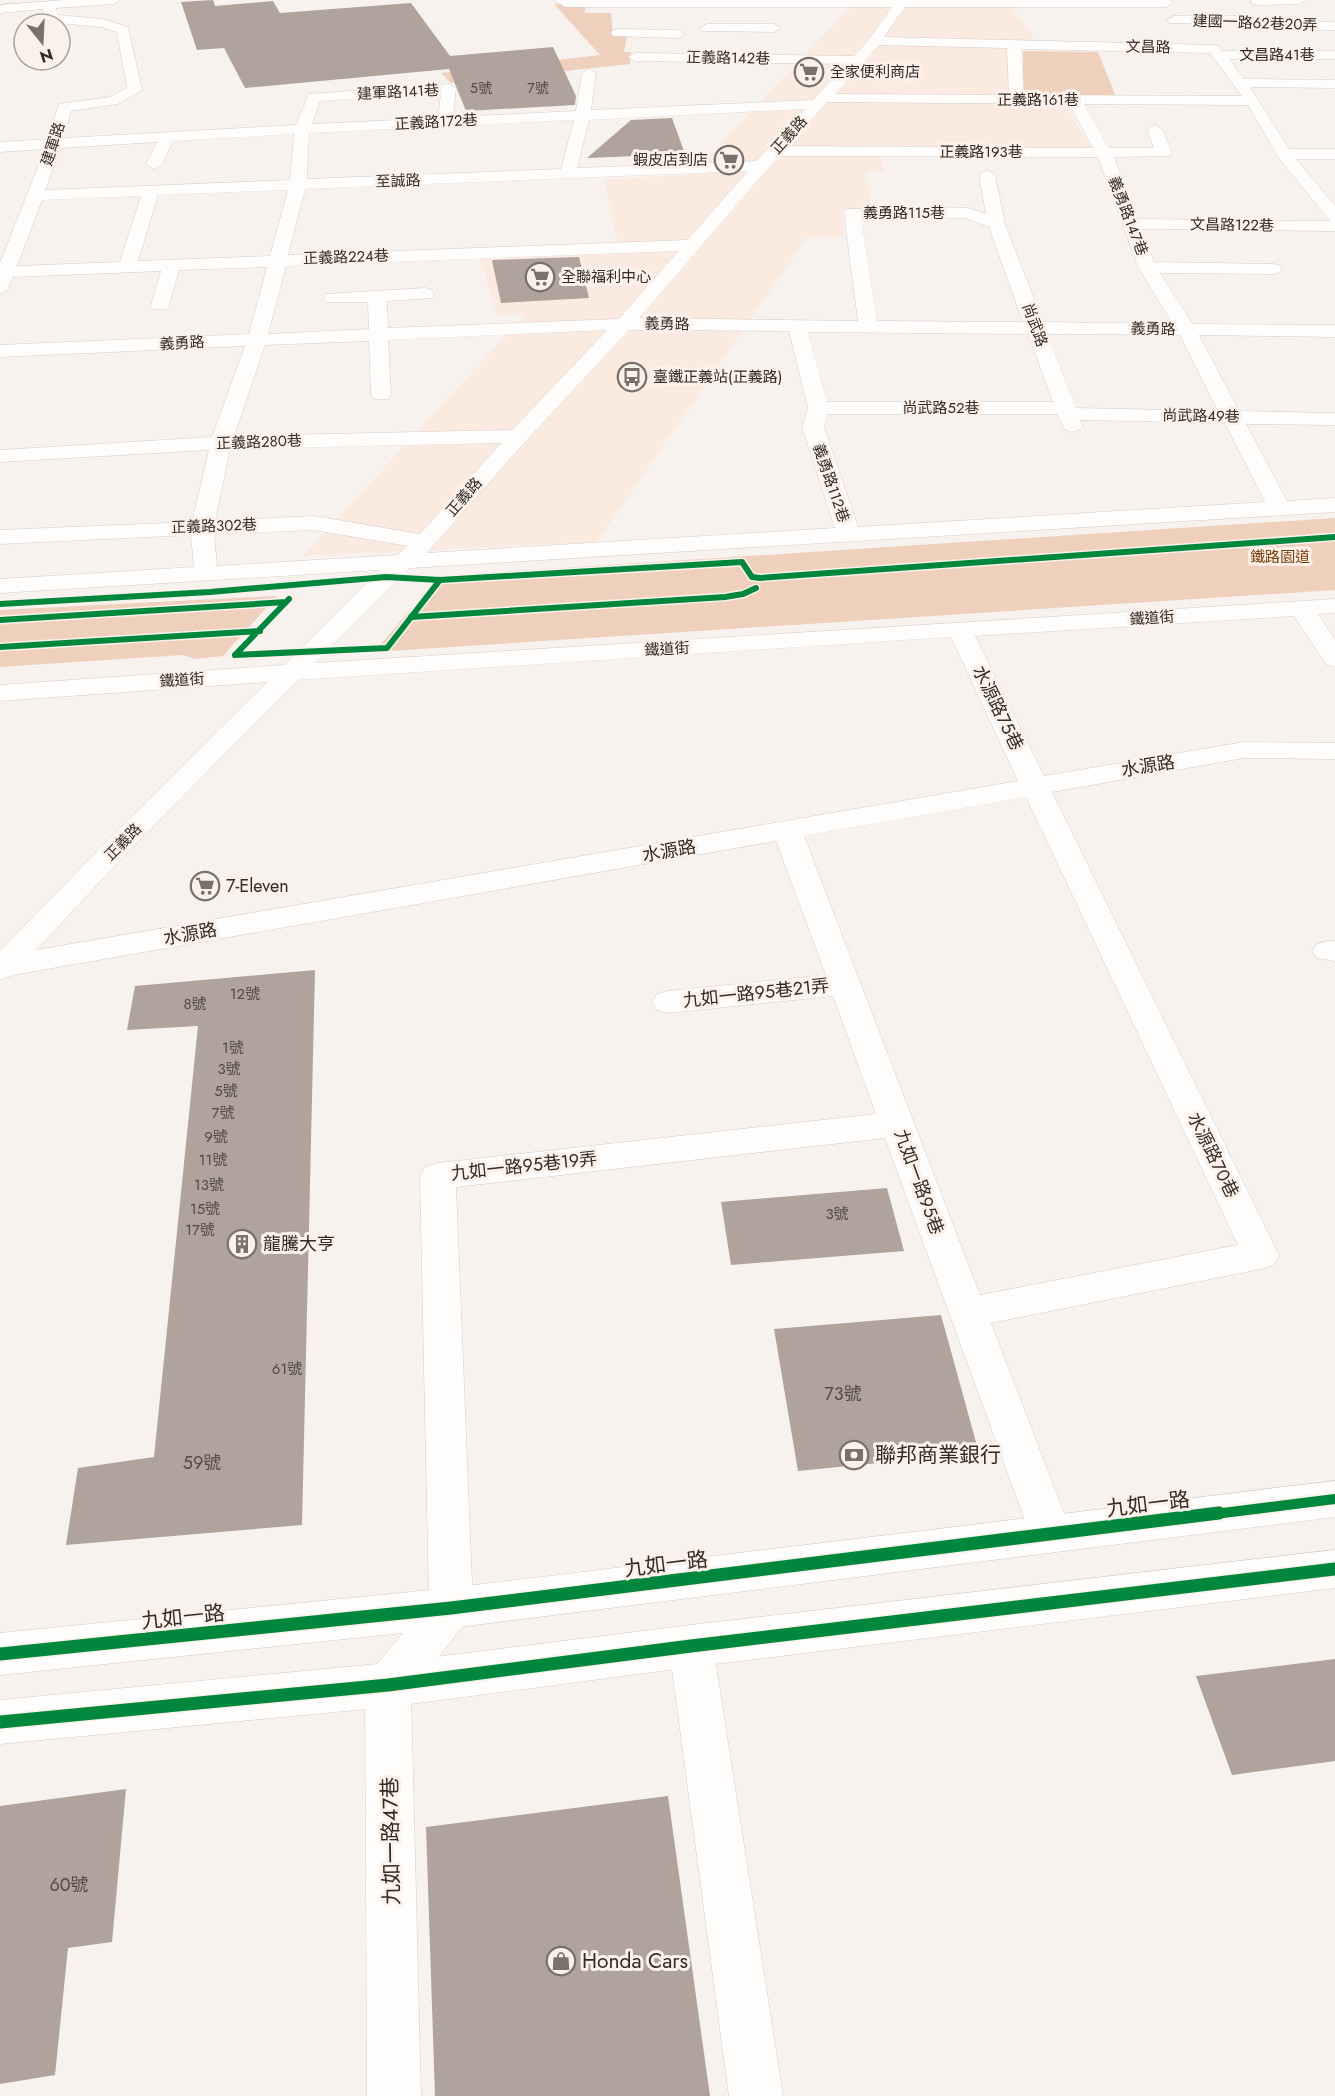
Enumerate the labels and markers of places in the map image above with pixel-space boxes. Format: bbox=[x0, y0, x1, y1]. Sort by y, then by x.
supermarket icon: 全家便利商店 bbox=[793, 56, 825, 88]
place label: 全家便利商店 bbox=[830, 61, 920, 83]
supermarket icon: 蝦皮店到店 bbox=[713, 144, 745, 176]
place label: 蝦皮店到店 bbox=[633, 149, 708, 171]
supermarket icon: 全聯福利中心 bbox=[524, 261, 556, 293]
place label: 全聯福利中心 bbox=[561, 266, 651, 288]
bus stop icon: 臺鐵正義站(正義路) bbox=[616, 361, 648, 393]
place label: 臺鐵正義站(正義路) bbox=[653, 366, 782, 388]
supermarket icon: 7-Eleven bbox=[189, 870, 221, 902]
place label: 7-Eleven bbox=[226, 873, 289, 899]
building icon: 龍騰大亨 bbox=[226, 1228, 258, 1260]
place label: 龍騰大亨 bbox=[263, 1231, 335, 1257]
bank icon: 聯邦商業銀行 bbox=[838, 1439, 870, 1471]
place label: 聯邦商業銀行 bbox=[875, 1440, 1001, 1470]
shop icon: Honda Cars bbox=[545, 1945, 577, 1977]
place label: Honda Cars bbox=[582, 1946, 688, 1976]

